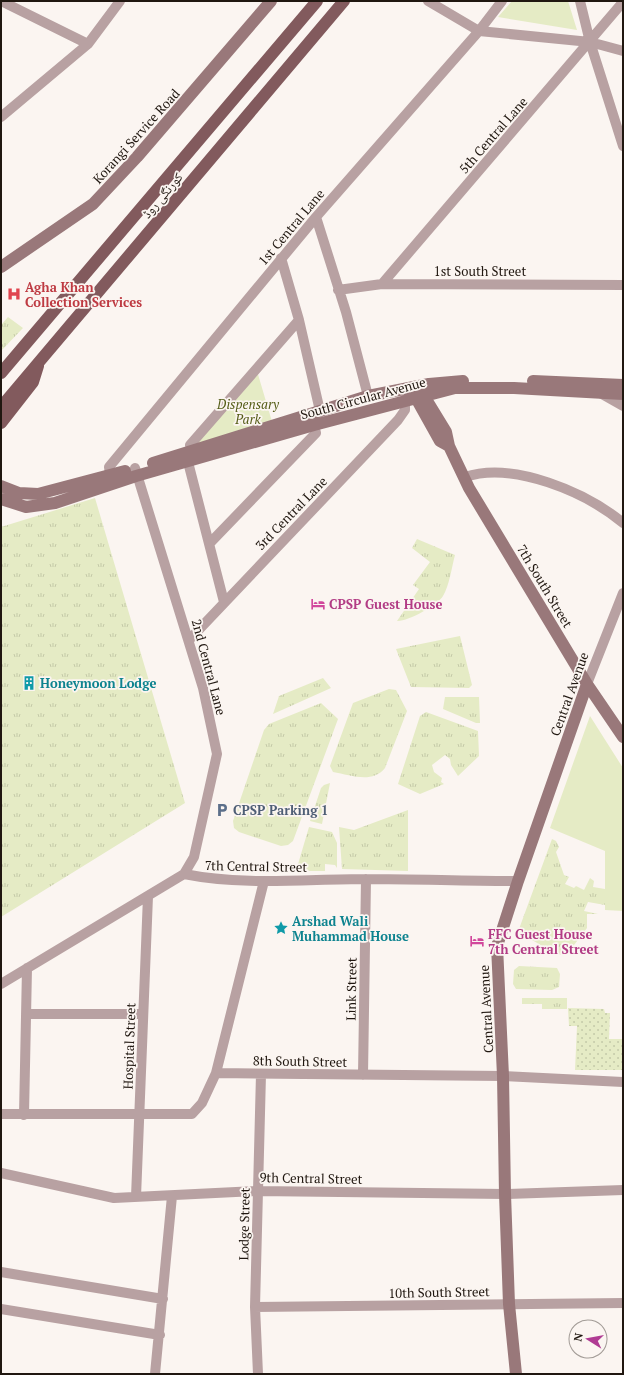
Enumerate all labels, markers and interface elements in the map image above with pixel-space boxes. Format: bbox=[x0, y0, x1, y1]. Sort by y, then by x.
street label: Korangi Service Road bbox=[89, 85, 183, 187]
street label: 5th Central Lane bbox=[455, 93, 531, 177]
street label: کورنگی روڈ bbox=[138, 168, 187, 222]
street label: 1st Central Lane bbox=[254, 185, 328, 269]
street label: 1st South Street bbox=[434, 262, 526, 280]
place label: Agha Khan Collection Services bbox=[25, 278, 142, 311]
hospital icon: Agha Khan Collection Services bbox=[6, 286, 22, 302]
street label: South Circular Avenue bbox=[298, 373, 428, 423]
park label: Dispensary Park bbox=[216, 395, 280, 428]
street label: 3rd Central Lane bbox=[251, 472, 331, 554]
street label: 7th South Street bbox=[513, 541, 577, 631]
place label: CPSP Guest House bbox=[329, 595, 442, 613]
hotel icon: CPSP Guest House bbox=[310, 596, 326, 612]
street label: 2nd Central Lane bbox=[188, 617, 230, 717]
street label: Central Avenue bbox=[545, 650, 593, 738]
place label: Honeymoon Lodge bbox=[40, 674, 156, 692]
building icon: Honeymoon Lodge bbox=[21, 675, 37, 691]
place label: CPSP Parking 1 bbox=[233, 801, 328, 819]
parking icon: CPSP Parking 1 bbox=[214, 802, 230, 818]
street label: 7th Central Street bbox=[205, 856, 308, 876]
place label: Arshad Wali Muhammad House bbox=[292, 912, 409, 945]
place icon: Arshad Wali Muhammad House bbox=[273, 920, 289, 936]
place label: FFC Guest House 7th Central Street bbox=[488, 925, 599, 958]
hotel icon: FFC Guest House 7th Central Street bbox=[469, 933, 485, 949]
street label: Link Street bbox=[341, 957, 361, 1021]
street label: Central Avenue bbox=[475, 965, 497, 1053]
street label: Hospital Street bbox=[118, 1002, 140, 1090]
street label: 8th South Street bbox=[253, 1051, 348, 1071]
street label: 9th Central Street bbox=[259, 1168, 363, 1188]
street label: Lodge Street bbox=[234, 1187, 254, 1261]
street label: 10th South Street bbox=[388, 1282, 490, 1302]
north arrow bbox=[568, 1319, 608, 1359]
text: N bbox=[571, 1331, 586, 1343]

